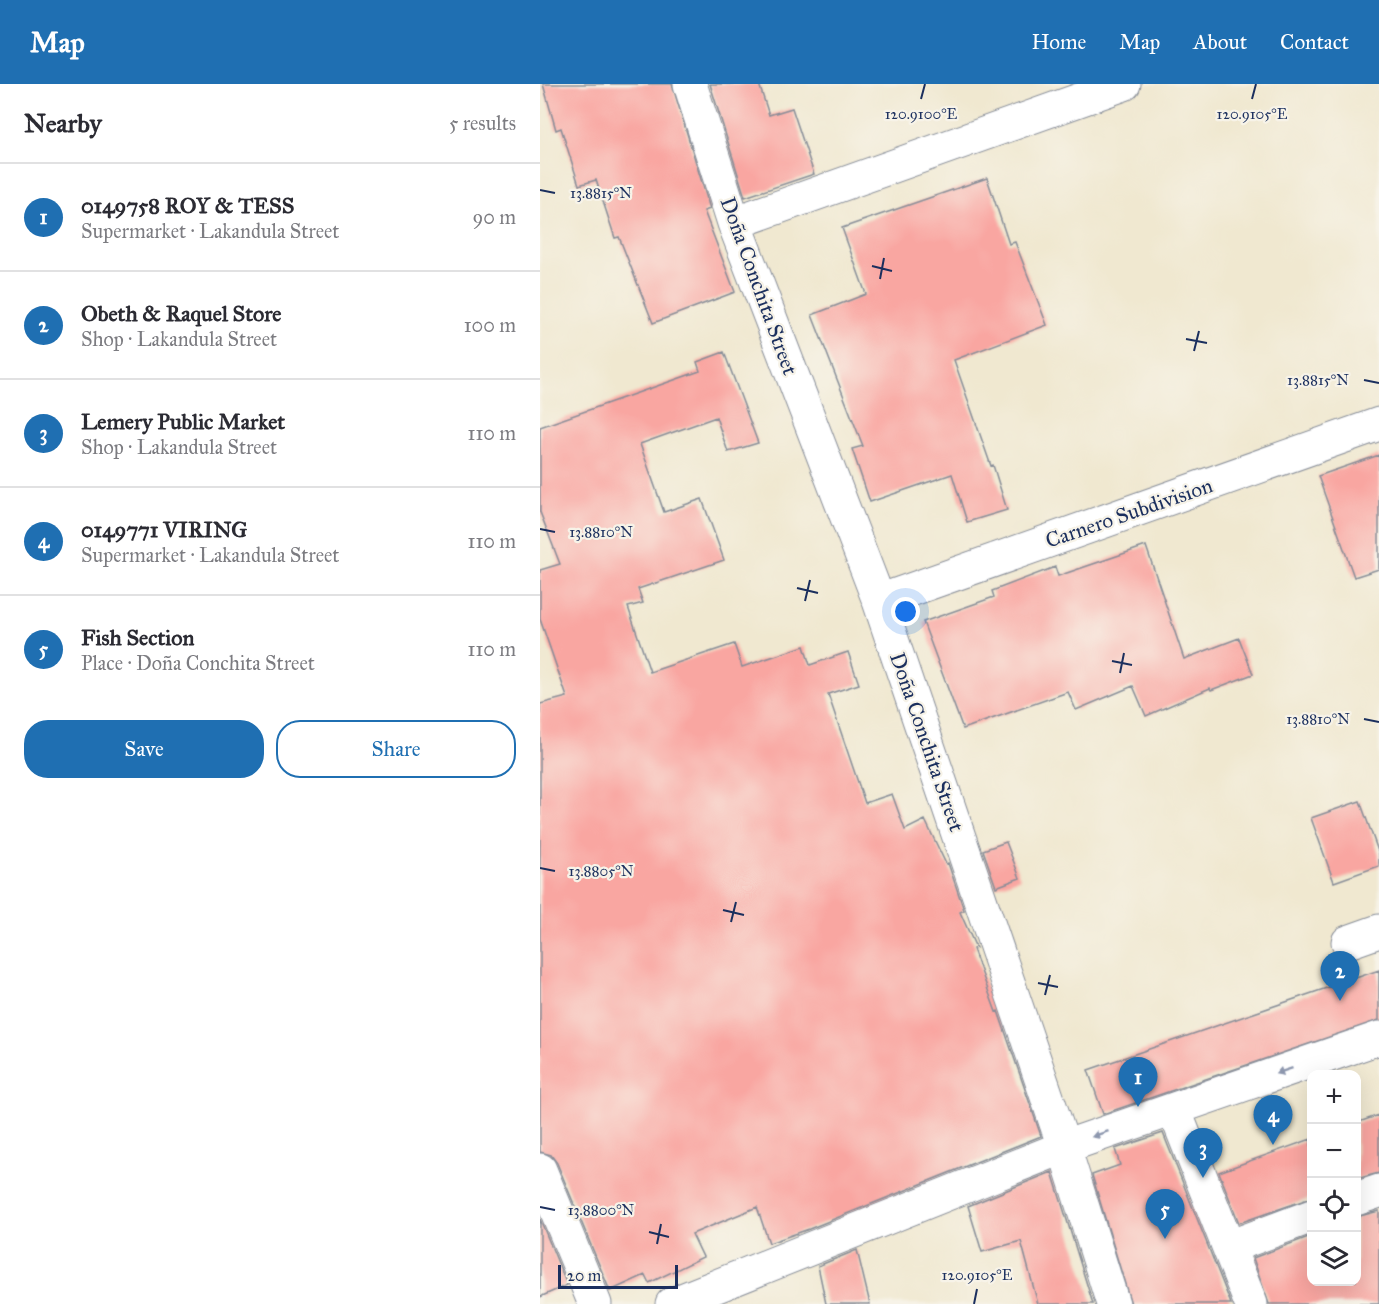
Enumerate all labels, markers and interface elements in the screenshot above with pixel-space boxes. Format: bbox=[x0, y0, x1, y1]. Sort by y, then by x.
text: Map bbox=[30, 25, 85, 60]
text: Home bbox=[1031, 29, 1086, 55]
text: Map bbox=[1119, 29, 1160, 55]
text: About bbox=[1193, 29, 1247, 55]
text: Contact bbox=[1280, 29, 1349, 55]
text: 120.9100°E bbox=[885, 105, 958, 123]
text: 120.9105°E bbox=[1217, 105, 1288, 123]
text: Nearby bbox=[24, 107, 102, 139]
text: 5 results bbox=[449, 111, 516, 135]
text: 13.8815°N bbox=[570, 184, 632, 202]
text: 0149758 ROY & TESS bbox=[81, 192, 294, 219]
street label: Doña Conchita Street bbox=[715, 193, 804, 379]
text: 1 bbox=[40, 205, 47, 229]
text: 90 m bbox=[473, 205, 516, 229]
text: Supermarket · Lakandula Street bbox=[81, 219, 339, 243]
text: Obeth & Raquel Store bbox=[81, 300, 282, 327]
text: 2 bbox=[39, 313, 48, 337]
text: 100 m bbox=[464, 313, 516, 337]
text: Shop · Lakandula Street bbox=[81, 327, 277, 351]
text: 13.8815°N bbox=[1287, 371, 1349, 389]
text: Lemery Public Market bbox=[81, 408, 285, 435]
text: 3 bbox=[40, 421, 48, 445]
text: 110 m bbox=[468, 421, 516, 445]
text: Shop · Lakandula Street bbox=[81, 435, 277, 459]
street label: Carnero Subdivision bbox=[1042, 472, 1216, 554]
text: 0149771 VIRING bbox=[81, 516, 247, 543]
text: 13.8810°N bbox=[569, 523, 633, 541]
text: 4 bbox=[38, 529, 49, 553]
text: 110 m bbox=[468, 529, 516, 553]
text: Supermarket · Lakandula Street bbox=[81, 543, 339, 567]
your location bbox=[891, 597, 920, 626]
text: Fish Section bbox=[81, 624, 194, 651]
text: 5 bbox=[39, 637, 48, 661]
text: 110 m bbox=[468, 637, 516, 661]
street label: Doña Conchita Street bbox=[884, 649, 970, 835]
text: Place · Doña Conchita Street bbox=[81, 651, 315, 675]
text: 13.8810°N bbox=[1286, 710, 1350, 728]
button: Save bbox=[24, 720, 264, 778]
button: Share bbox=[276, 720, 516, 778]
text: 13.8805°N bbox=[569, 862, 634, 880]
pin: 2 bbox=[1320, 952, 1360, 1001]
pin: 1 bbox=[1118, 1058, 1158, 1107]
one-way arrow bbox=[1275, 1066, 1293, 1076]
map controls bbox=[1307, 1070, 1361, 1286]
button: + bbox=[1307, 1070, 1361, 1124]
pin: 4 bbox=[1254, 1096, 1292, 1145]
button: − bbox=[1307, 1124, 1361, 1178]
pin: 3 bbox=[1184, 1128, 1222, 1178]
one-way arrow bbox=[1091, 1130, 1109, 1140]
button: locate bbox=[1307, 1178, 1361, 1232]
pin: 5 bbox=[1146, 1190, 1184, 1239]
text: 13.8800°N bbox=[568, 1201, 635, 1219]
button: layers bbox=[1307, 1232, 1361, 1286]
scale bar bbox=[558, 1262, 678, 1290]
text: 20 m bbox=[567, 1266, 601, 1285]
text: 120.9105°E bbox=[942, 1266, 1013, 1284]

